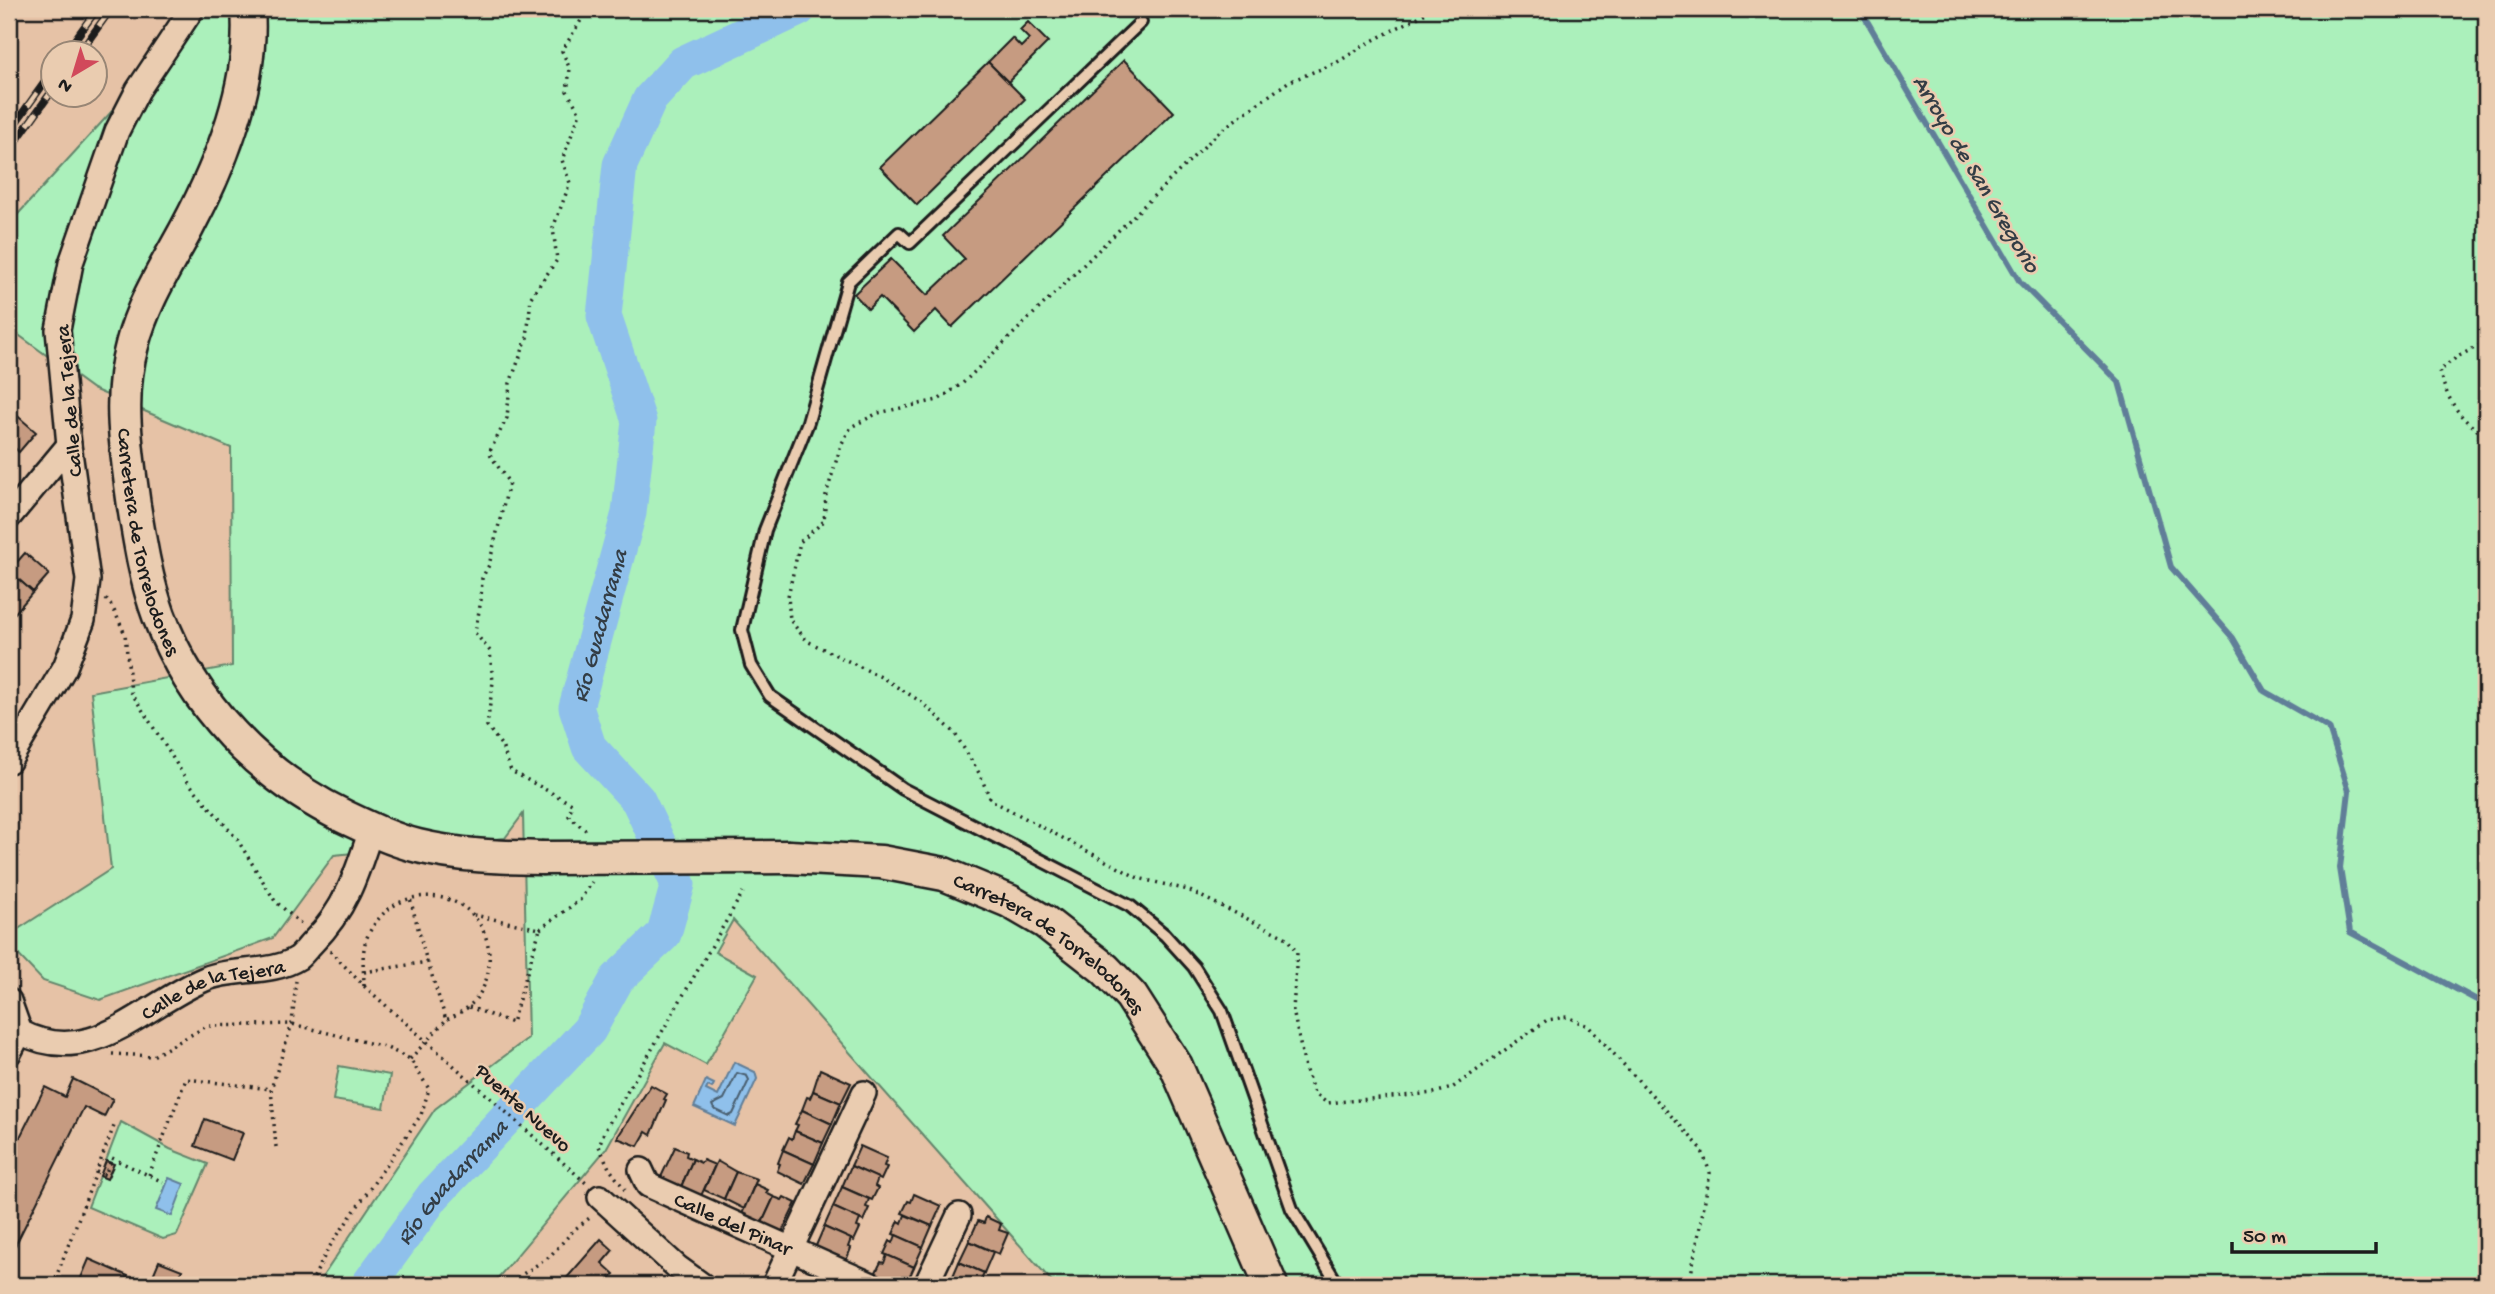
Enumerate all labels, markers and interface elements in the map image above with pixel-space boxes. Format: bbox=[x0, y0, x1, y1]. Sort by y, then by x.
north arrow bbox=[38, 38, 108, 108]
water label: Arroyo de San Gregorio bbox=[1905, 71, 2045, 279]
text: N bbox=[54, 72, 78, 98]
street label: Calle de la Tejera bbox=[52, 322, 91, 478]
street label: Carretera de Torrelodones bbox=[109, 427, 184, 662]
water label: Río Guadarrama bbox=[568, 546, 636, 706]
street label: Carretera de Torrelodones bbox=[948, 870, 1149, 1021]
street label: Calle de la Tejera bbox=[138, 956, 290, 1028]
street label: Puente Nuevo bbox=[468, 1059, 575, 1160]
water label: Río Guadarrama bbox=[392, 1114, 516, 1251]
street label: Calle del Pinar bbox=[669, 1189, 796, 1264]
scale bar bbox=[2232, 1210, 2376, 1254]
text: 50 m bbox=[2243, 1226, 2286, 1251]

